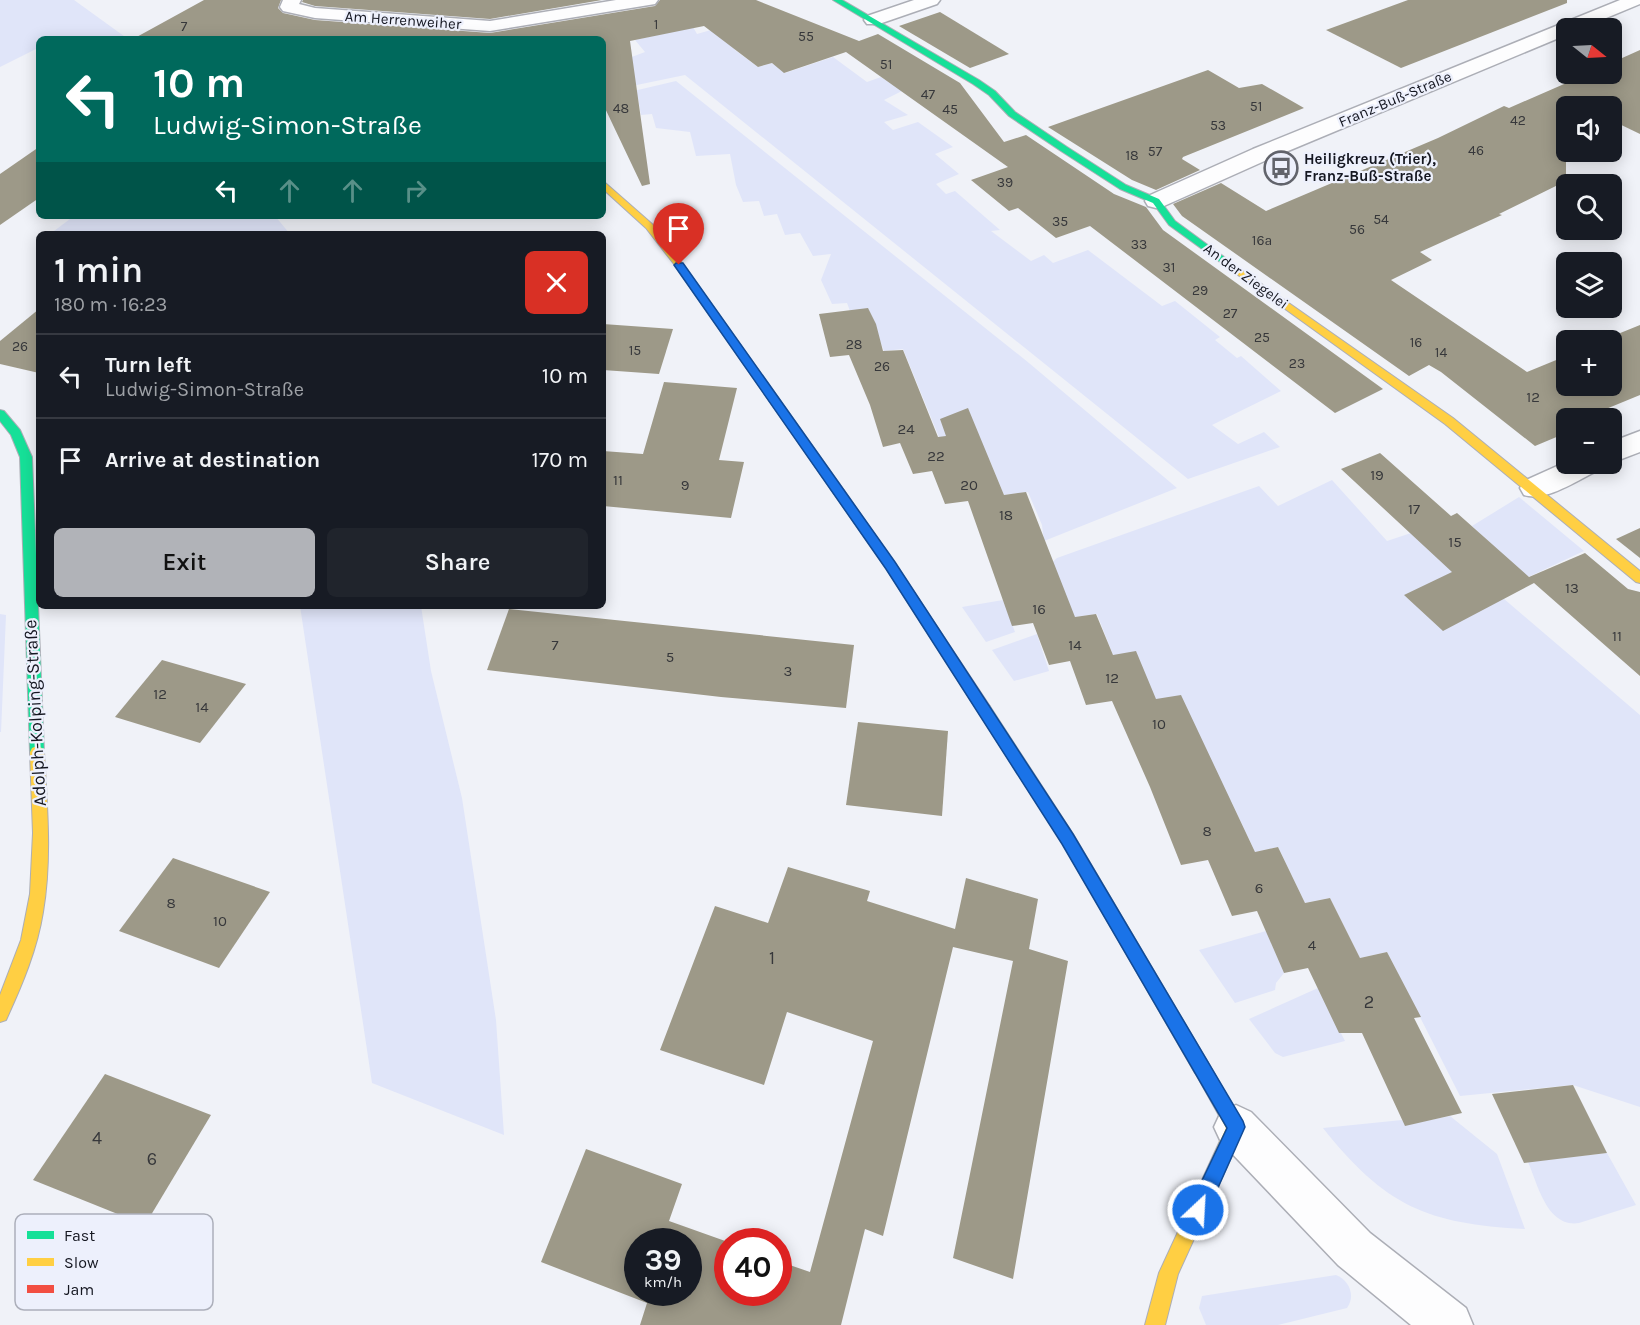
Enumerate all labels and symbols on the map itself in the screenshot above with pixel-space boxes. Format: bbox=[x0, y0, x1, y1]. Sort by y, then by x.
street label: Am Herrenweiher bbox=[344, 7, 462, 33]
house number: 1 bbox=[654, 16, 658, 33]
house number: 7 bbox=[181, 18, 188, 35]
north arrow bbox=[1556, 18, 1622, 84]
house number: 55 bbox=[798, 28, 814, 45]
house number: 51 bbox=[880, 56, 892, 73]
street label: Franz-Buß-Straße bbox=[1336, 67, 1454, 131]
house number: 47 bbox=[921, 86, 936, 103]
house number: 51 bbox=[1250, 98, 1262, 115]
house number: 48 bbox=[613, 100, 629, 117]
house number: 45 bbox=[942, 101, 958, 118]
house number: 42 bbox=[1510, 112, 1526, 129]
house number: 53 bbox=[1210, 117, 1226, 134]
house number: 46 bbox=[1468, 142, 1484, 159]
house number: 57 bbox=[1148, 143, 1163, 160]
house number: 18 bbox=[1125, 147, 1139, 164]
bus stop icon: Heiligkreuz (Trier), Franz-Buß-Straße bbox=[1263, 150, 1299, 186]
place label: Heiligkreuz (Trier), Franz-Buß-Straße bbox=[1304, 150, 1436, 185]
house number: 39 bbox=[997, 174, 1013, 191]
pin bbox=[653, 203, 704, 265]
house number: 54 bbox=[1373, 211, 1389, 228]
house number: 35 bbox=[1052, 213, 1068, 230]
house number: 56 bbox=[1349, 221, 1365, 238]
house number: 16a bbox=[1252, 232, 1272, 249]
house number: 33 bbox=[1131, 236, 1147, 253]
street label: An der Ziegelei bbox=[1200, 239, 1292, 313]
house number: 31 bbox=[1163, 259, 1175, 276]
house number: 29 bbox=[1192, 282, 1208, 299]
house number: 27 bbox=[1223, 305, 1238, 322]
house number: 25 bbox=[1254, 329, 1270, 346]
house number: 16 bbox=[1410, 334, 1422, 351]
house number: 28 bbox=[846, 336, 862, 353]
house number: 26 bbox=[12, 338, 28, 355]
house number: 15 bbox=[629, 342, 641, 359]
house number: 14 bbox=[1435, 344, 1447, 361]
house number: 23 bbox=[1289, 355, 1305, 372]
house number: 26 bbox=[874, 358, 890, 375]
house number: 12 bbox=[1526, 388, 1540, 406]
house number: 24 bbox=[897, 420, 915, 438]
house number: 22 bbox=[927, 447, 945, 465]
house number: 19 bbox=[1370, 466, 1384, 484]
house number: 11 bbox=[613, 471, 623, 489]
house number: 9 bbox=[681, 476, 689, 494]
house number: 20 bbox=[960, 476, 978, 494]
house number: 17 bbox=[1408, 500, 1420, 518]
house number: 18 bbox=[999, 506, 1013, 524]
house number: 15 bbox=[1448, 533, 1462, 551]
house number: 13 bbox=[1565, 579, 1579, 597]
house number: 16 bbox=[1032, 600, 1046, 618]
street label: Adolph-Kolping-Straße bbox=[19, 619, 51, 807]
house number: 11 bbox=[1612, 627, 1622, 645]
house number: 7 bbox=[551, 636, 559, 654]
house number: 14 bbox=[1068, 636, 1082, 654]
house number: 5 bbox=[666, 648, 674, 666]
house number: 3 bbox=[784, 662, 792, 680]
house number: 12 bbox=[1105, 669, 1119, 687]
house number: 12 bbox=[153, 685, 167, 703]
house number: 14 bbox=[195, 698, 209, 716]
house number: 10 bbox=[1152, 715, 1166, 733]
house number: 8 bbox=[1202, 822, 1212, 840]
house number: 6 bbox=[1255, 879, 1263, 897]
house number: 8 bbox=[166, 894, 176, 912]
house number: 10 bbox=[213, 912, 227, 930]
house number: 4 bbox=[1308, 936, 1317, 954]
house number: 1 bbox=[769, 947, 775, 969]
house number: 2 bbox=[1364, 991, 1374, 1013]
house number: 4 bbox=[92, 1127, 102, 1149]
house number: 6 bbox=[147, 1148, 157, 1170]
position arrow bbox=[1166, 1178, 1230, 1242]
legend bbox=[15, 1214, 213, 1310]
text: Fast bbox=[64, 1226, 95, 1245]
speed limit sign: 40 bbox=[714, 1228, 792, 1306]
text: Slow bbox=[64, 1253, 99, 1272]
text: Jam bbox=[64, 1280, 94, 1299]

